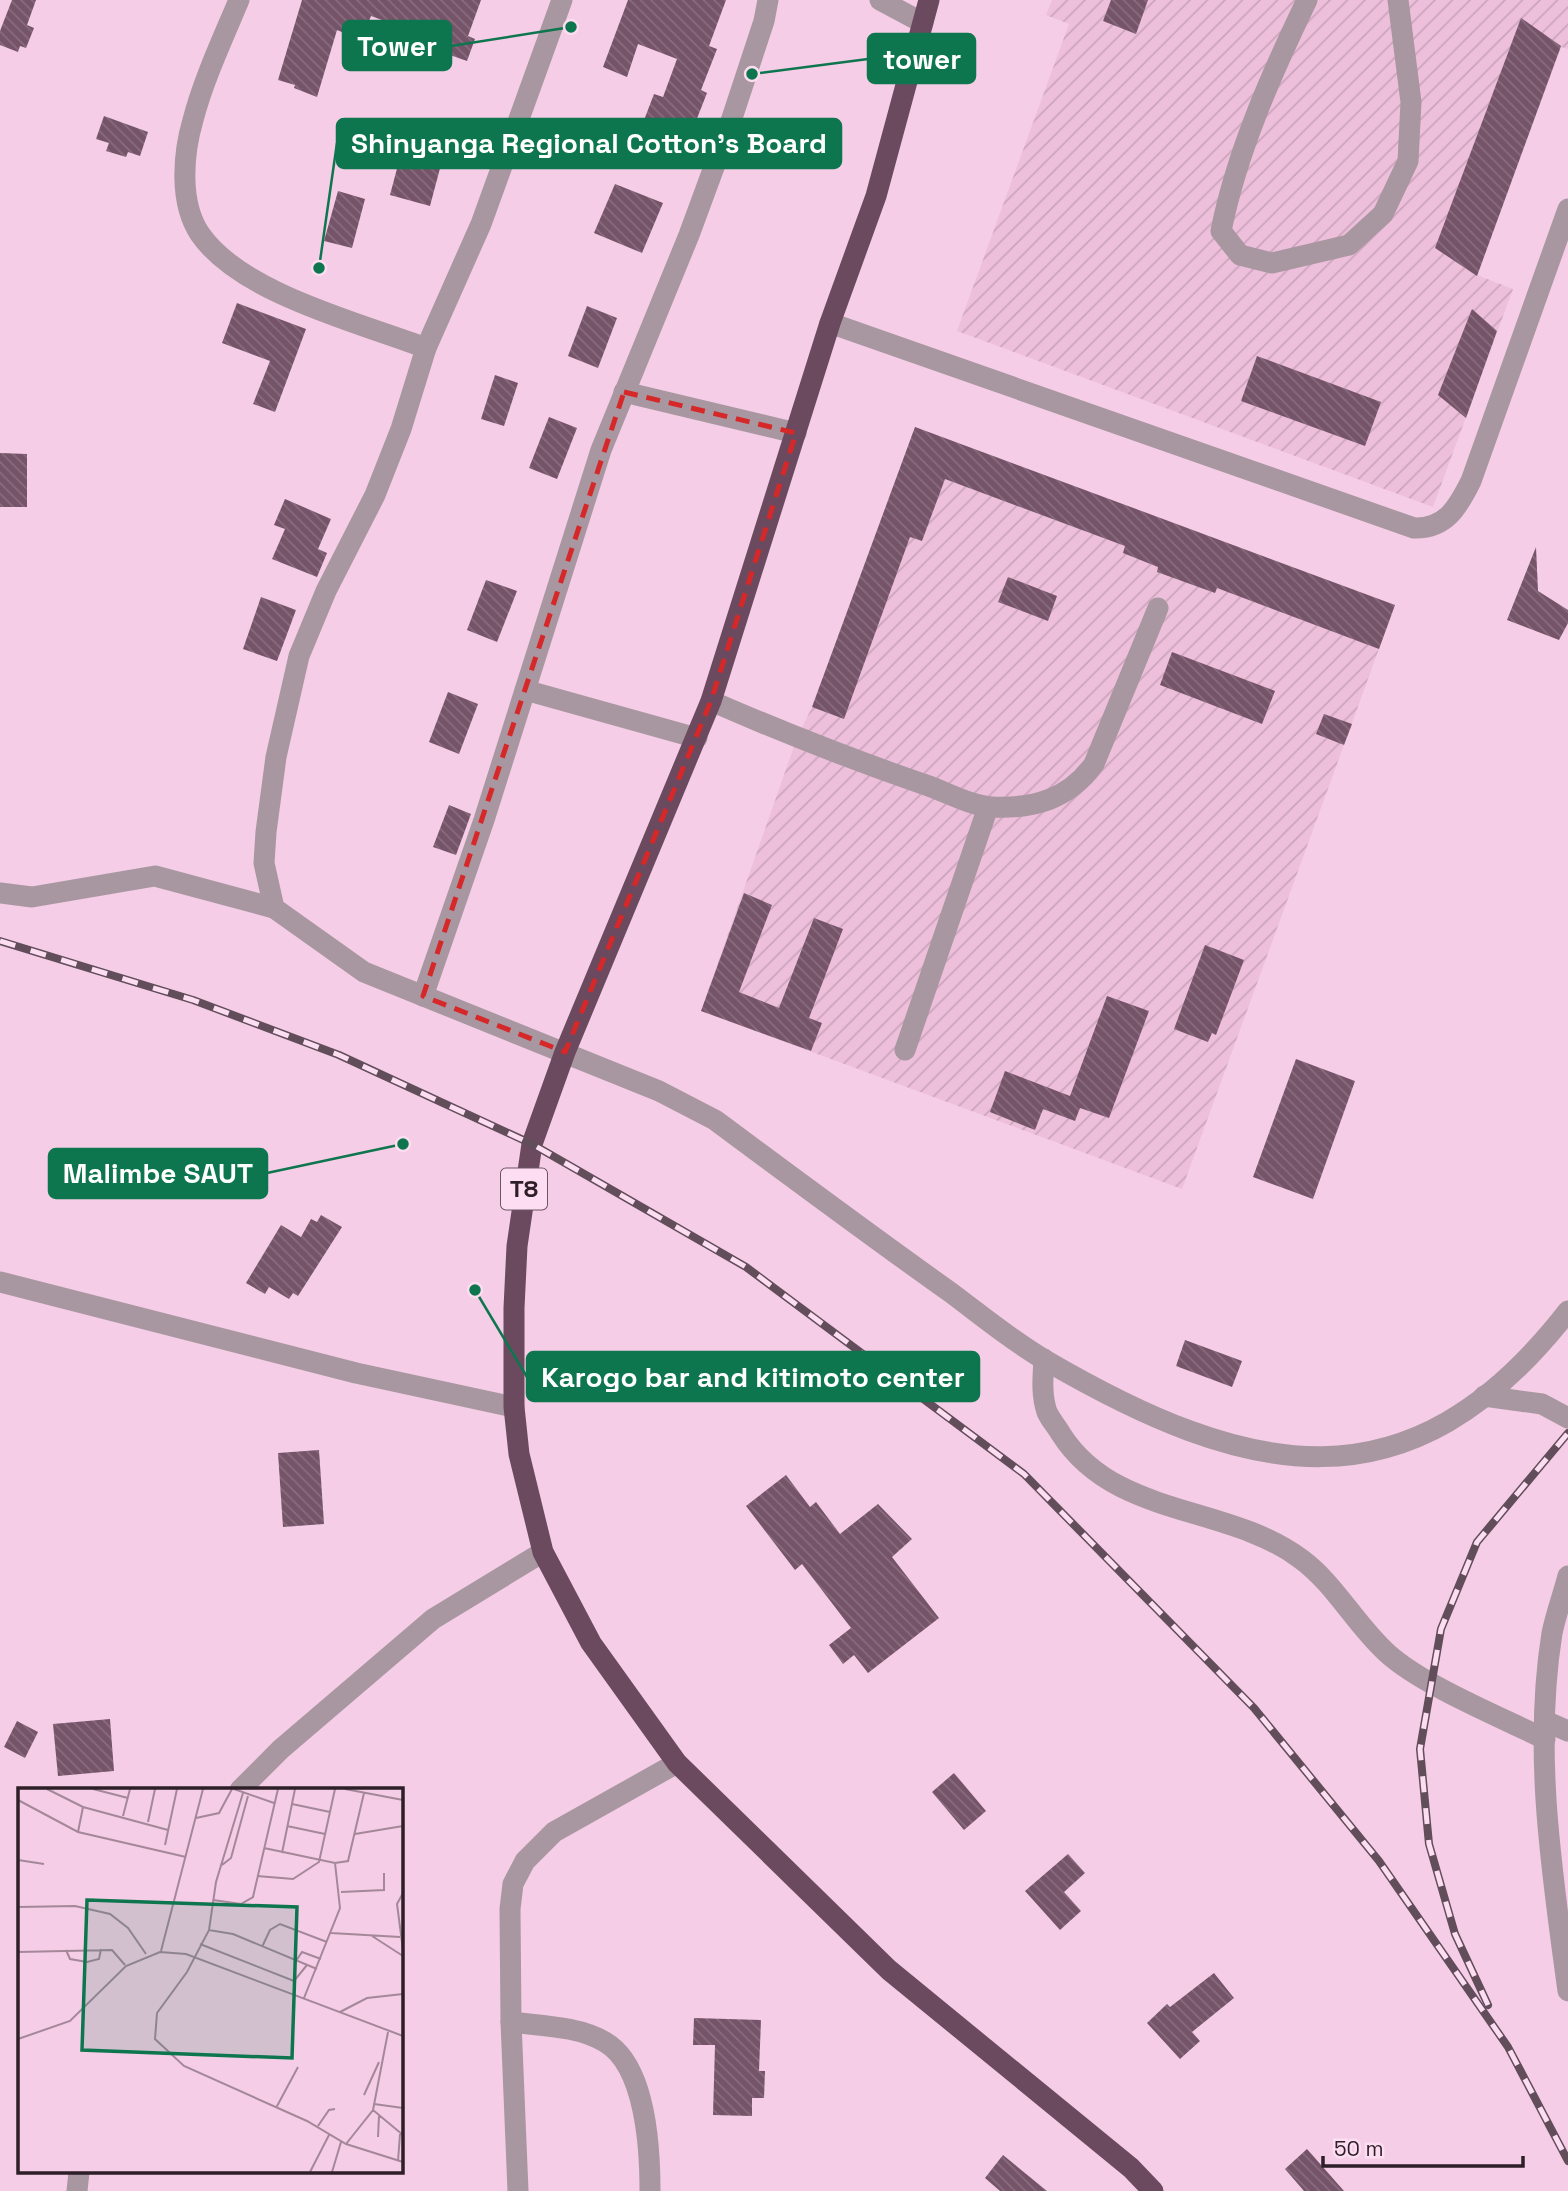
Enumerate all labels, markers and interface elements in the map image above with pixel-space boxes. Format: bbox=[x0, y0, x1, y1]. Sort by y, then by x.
callout: Tower bbox=[343, 21, 451, 70]
text: Tower bbox=[357, 28, 437, 64]
callout: tower bbox=[868, 34, 975, 83]
text: tower bbox=[883, 41, 961, 77]
callout: Shinyanga Regional Cotton's Board bbox=[337, 119, 841, 168]
text: Shinyanga Regional Cotton's Board bbox=[351, 125, 827, 161]
callout: Malimbe SAUT bbox=[49, 1149, 267, 1198]
text: Malimbe SAUT bbox=[63, 1155, 253, 1191]
road number: T8 bbox=[501, 1168, 547, 1210]
callout: Karogo bar and kitimoto center bbox=[527, 1352, 979, 1401]
text: Karogo bar and kitimoto center bbox=[541, 1359, 965, 1395]
inset map bbox=[18, 1788, 402, 2174]
scale bar bbox=[1323, 2124, 1522, 2168]
text: 50 m bbox=[1334, 2135, 1384, 2162]

